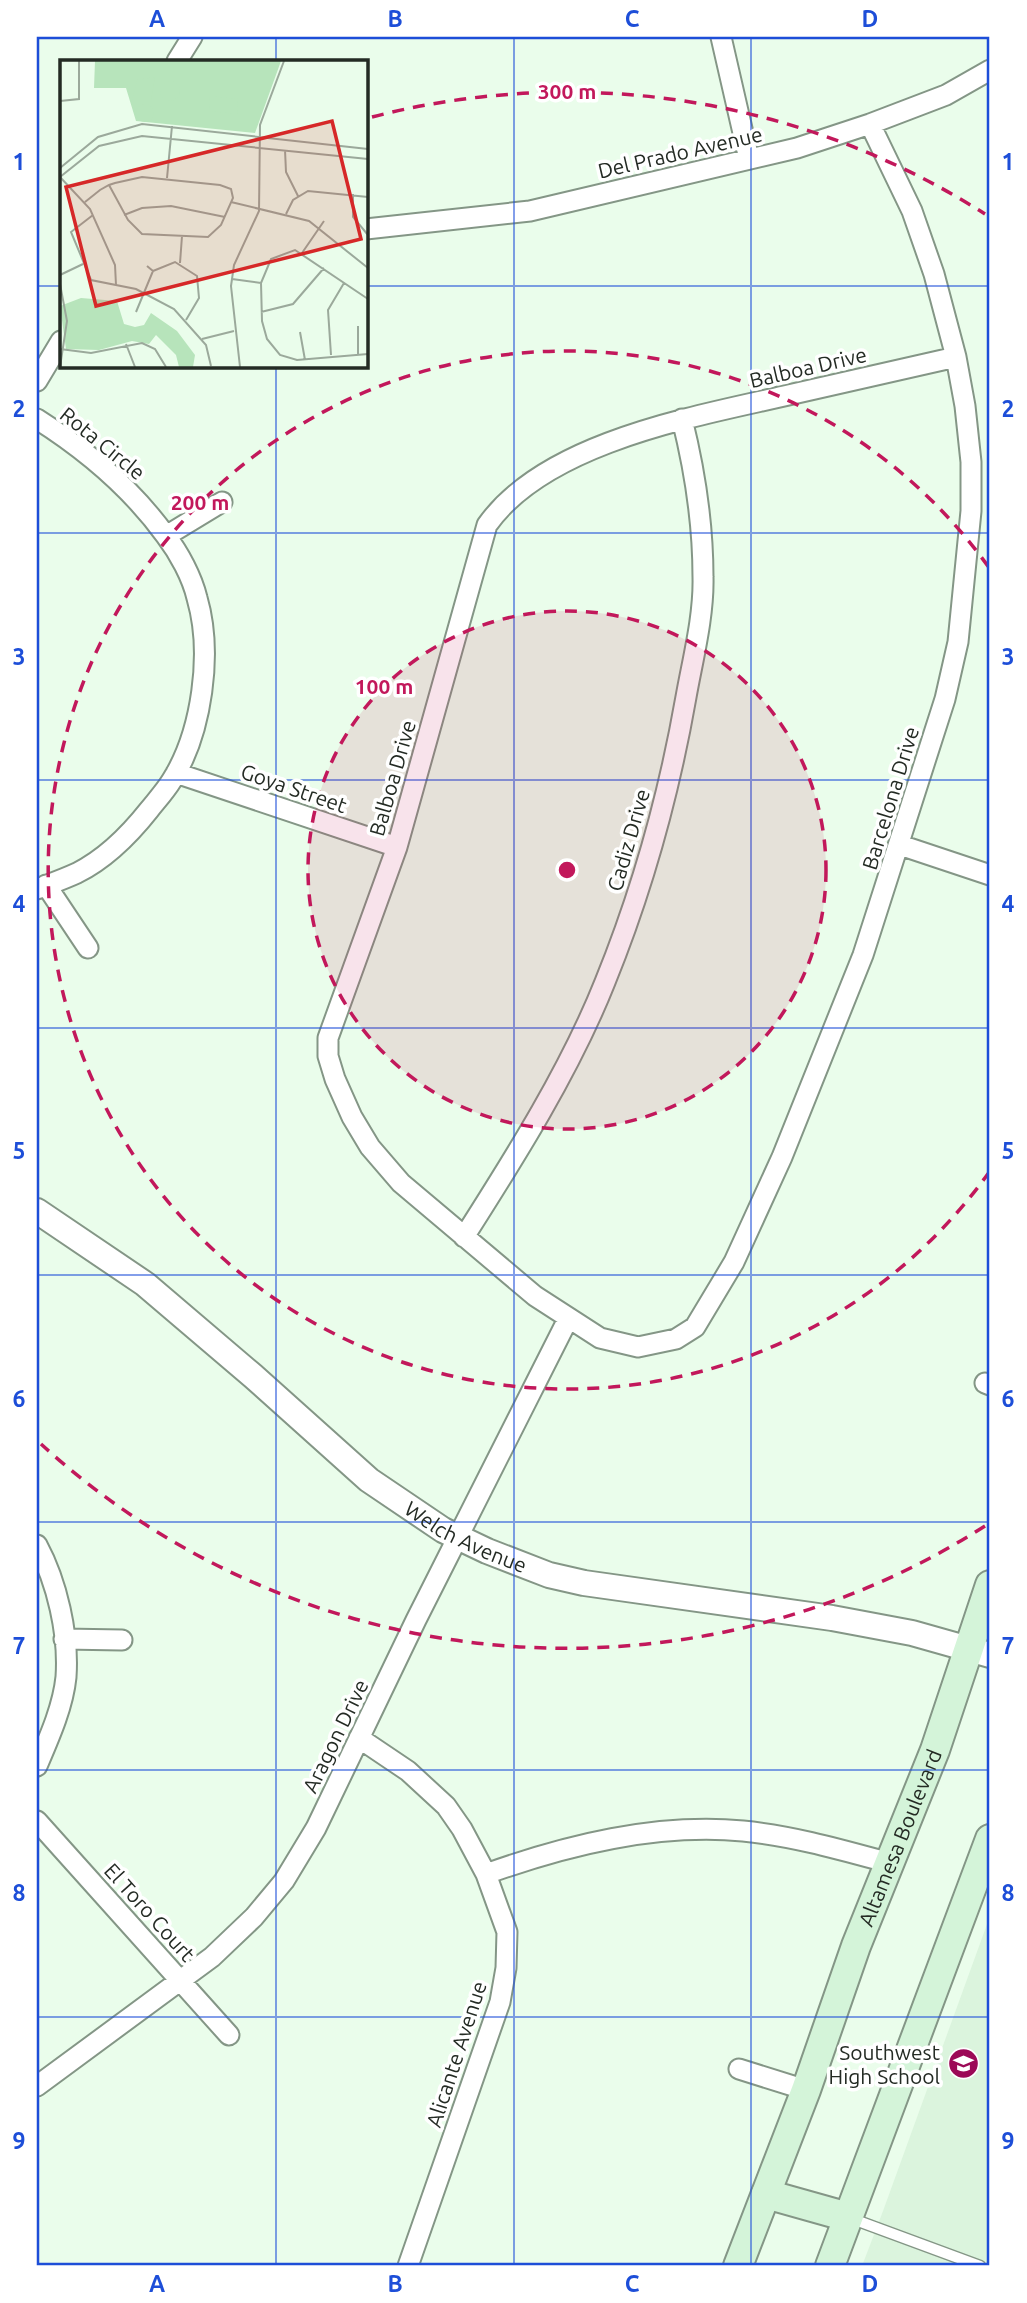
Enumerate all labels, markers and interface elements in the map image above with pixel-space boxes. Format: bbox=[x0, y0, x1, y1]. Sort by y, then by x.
text: A bbox=[149, 6, 165, 31]
text: B bbox=[387, 6, 403, 31]
text: C bbox=[625, 6, 640, 31]
text: D bbox=[862, 6, 878, 31]
inset map bbox=[60, 60, 368, 368]
text: 300 m bbox=[538, 79, 596, 103]
street label: Del Prado Avenue bbox=[595, 121, 765, 183]
text: 1 bbox=[13, 149, 25, 174]
text: 1 bbox=[1002, 149, 1014, 174]
street label: Balboa Drive bbox=[747, 342, 869, 392]
text: 2 bbox=[13, 396, 25, 421]
text: 2 bbox=[1002, 396, 1014, 421]
street label: Rota Circle bbox=[56, 402, 150, 484]
text: 200 m bbox=[171, 490, 229, 514]
text: 3 bbox=[13, 644, 25, 669]
text: 3 bbox=[1002, 644, 1014, 669]
text: 100 m bbox=[355, 674, 413, 698]
street label: Balboa Drive bbox=[364, 717, 420, 839]
street label: Barcelona Drive bbox=[857, 724, 923, 872]
street label: Goya Street bbox=[238, 759, 350, 817]
street label: Cadiz Drive bbox=[602, 786, 654, 894]
centre of rings bbox=[555, 858, 579, 882]
text: 4 bbox=[13, 891, 26, 916]
text: 4 bbox=[1002, 891, 1015, 916]
text: 5 bbox=[13, 1138, 25, 1163]
text: 5 bbox=[1002, 1138, 1014, 1163]
text: 6 bbox=[13, 1386, 26, 1411]
text: 6 bbox=[1002, 1386, 1015, 1411]
street label: Welch Avenue bbox=[401, 1496, 530, 1577]
text: 7 bbox=[13, 1633, 25, 1658]
text: 7 bbox=[1002, 1633, 1014, 1658]
street label: Aragon Drive bbox=[297, 1675, 373, 1797]
street label: Altamesa Boulevard bbox=[853, 1746, 946, 1930]
street label: El Toro Court bbox=[100, 1858, 200, 1966]
text: 8 bbox=[13, 1880, 25, 1905]
text: 8 bbox=[1002, 1880, 1014, 1905]
street label: Alicante Avenue bbox=[421, 1978, 491, 2130]
place label: Southwest High School bbox=[829, 2040, 940, 2088]
school or university icon: Southwest High School bbox=[946, 2047, 980, 2081]
text: 9 bbox=[13, 2128, 25, 2153]
text: 9 bbox=[1002, 2128, 1014, 2153]
text: A bbox=[149, 2271, 165, 2296]
text: B bbox=[387, 2271, 403, 2296]
text: C bbox=[625, 2271, 640, 2296]
text: D bbox=[862, 2271, 878, 2296]

